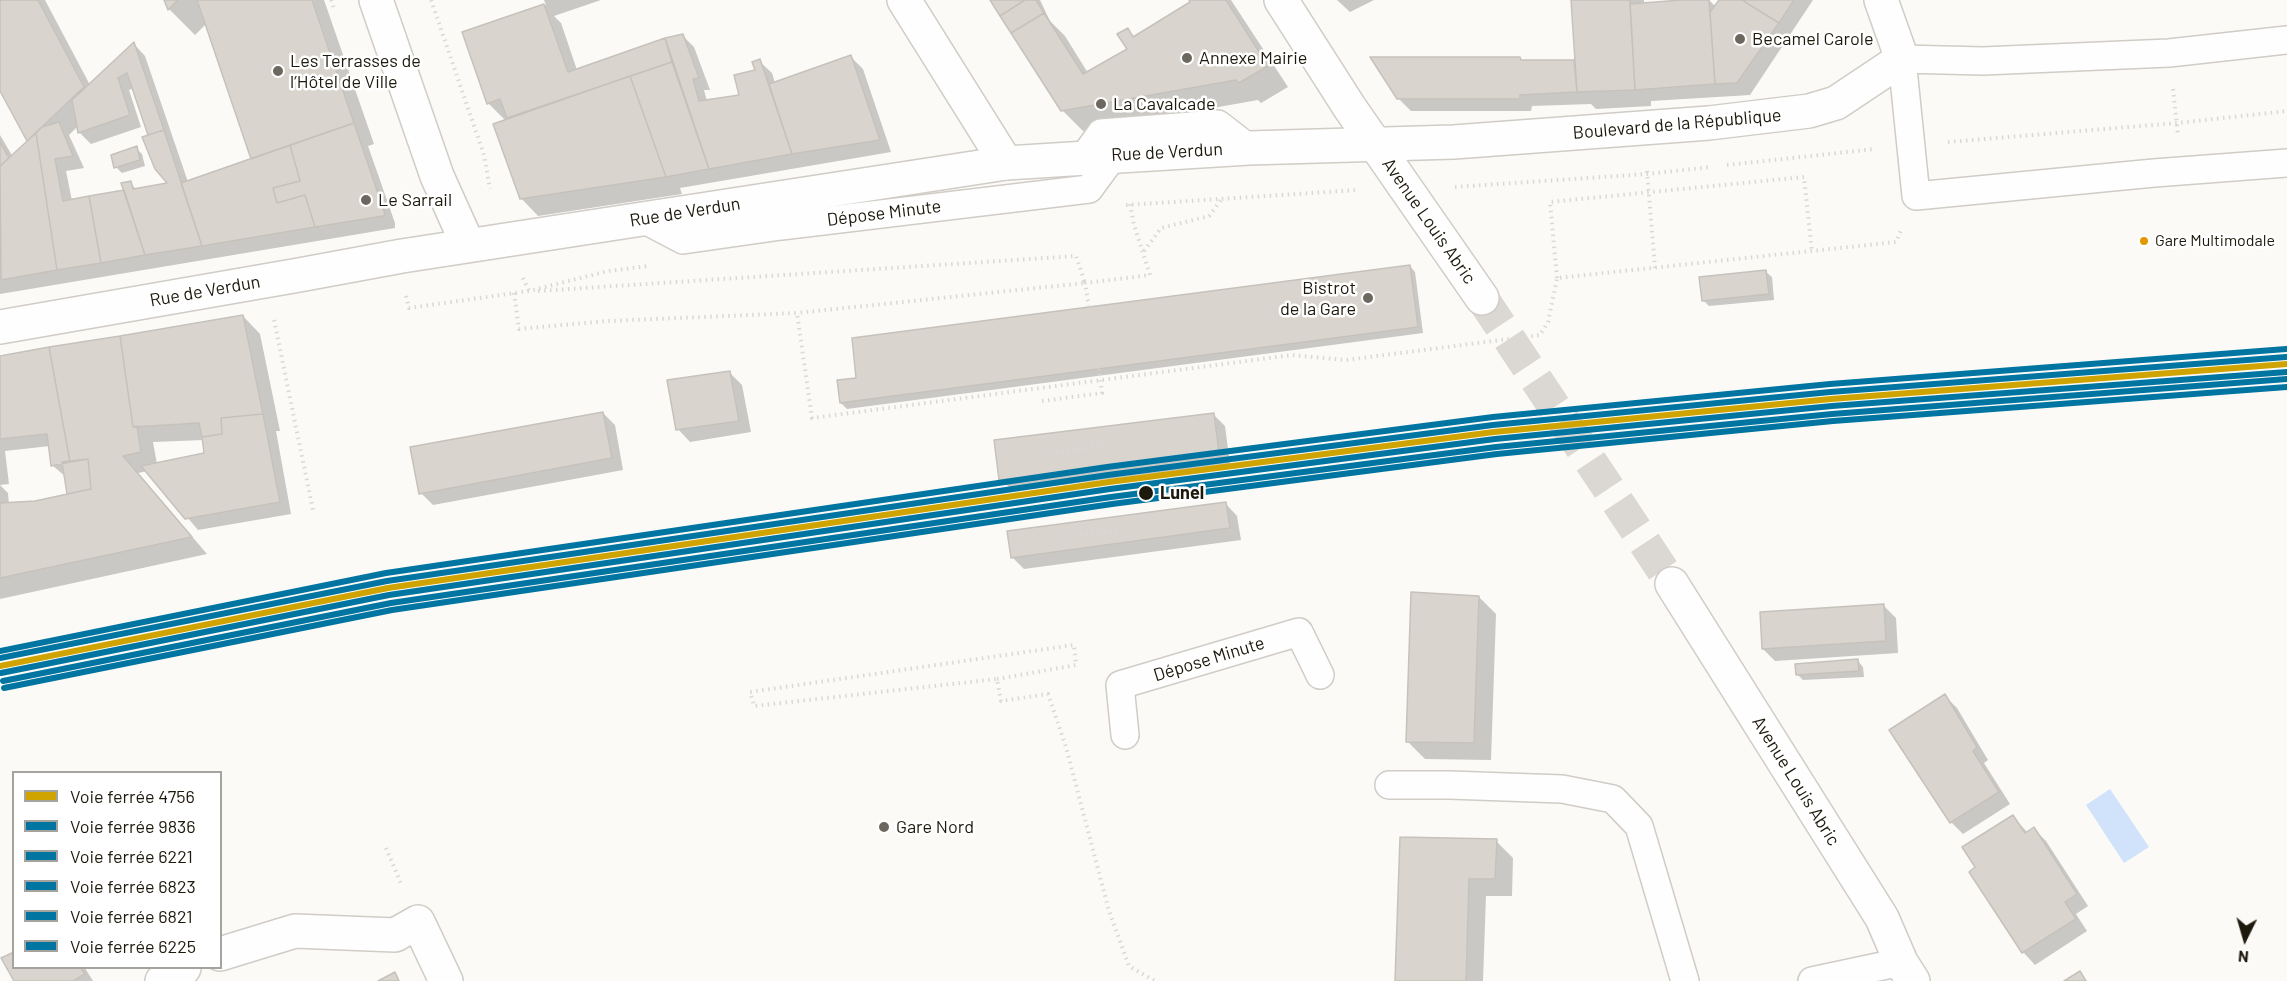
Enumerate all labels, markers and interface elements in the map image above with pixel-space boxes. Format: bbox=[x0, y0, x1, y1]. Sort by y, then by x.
place label: Becamel Carole bbox=[1752, 28, 1874, 50]
marker: Becamel Carole bbox=[1733, 32, 1747, 46]
place label: Annexe Mairie bbox=[1199, 47, 1307, 69]
place label: Les Terrasses de l’Hôtel de Ville bbox=[290, 50, 421, 92]
marker: Annexe Mairie bbox=[1180, 51, 1194, 65]
marker: Les Terrasses de l’Hôtel de Ville bbox=[271, 64, 285, 78]
place label: La Cavalcade bbox=[1113, 93, 1216, 115]
marker: La Cavalcade bbox=[1094, 97, 1108, 111]
street label: Boulevard de la République bbox=[1572, 104, 1782, 144]
street label: Rue de Verdun bbox=[1111, 138, 1223, 166]
street label: Avenue Louis Abric bbox=[1378, 154, 1480, 288]
place label: Le Sarrail bbox=[378, 189, 452, 211]
marker: Le Sarrail bbox=[359, 193, 373, 207]
street label: Rue de Verdun bbox=[628, 193, 742, 231]
street label: Dépose Minute bbox=[826, 195, 942, 231]
place label: Gare Multimodale bbox=[2155, 231, 2275, 251]
marker: Gare Multimodale bbox=[2138, 235, 2150, 247]
street label: Rue de Verdun bbox=[148, 271, 262, 311]
place label: Bistrot de la Gare bbox=[1280, 277, 1356, 320]
marker: Bistrot de la Gare bbox=[1361, 291, 1375, 305]
place label: Lunel bbox=[1160, 482, 1204, 504]
marker: Lunel bbox=[1137, 484, 1155, 502]
street label: Dépose Minute bbox=[1151, 632, 1267, 686]
street label: Avenue Louis Abric bbox=[1747, 712, 1845, 850]
legend bbox=[12, 771, 222, 969]
text: Voie ferrée 4756 bbox=[70, 785, 195, 807]
text: Voie ferrée 9836 bbox=[70, 815, 196, 837]
place label: Gare Nord bbox=[896, 816, 974, 838]
marker: Gare Nord bbox=[877, 820, 891, 834]
text: Voie ferrée 6221 bbox=[70, 845, 193, 867]
text: Voie ferrée 6823 bbox=[70, 875, 196, 897]
text: Voie ferrée 6821 bbox=[70, 905, 193, 927]
north arrow bbox=[2215, 909, 2275, 969]
text: Voie ferrée 6225 bbox=[70, 935, 196, 957]
text: N bbox=[2237, 948, 2250, 967]

